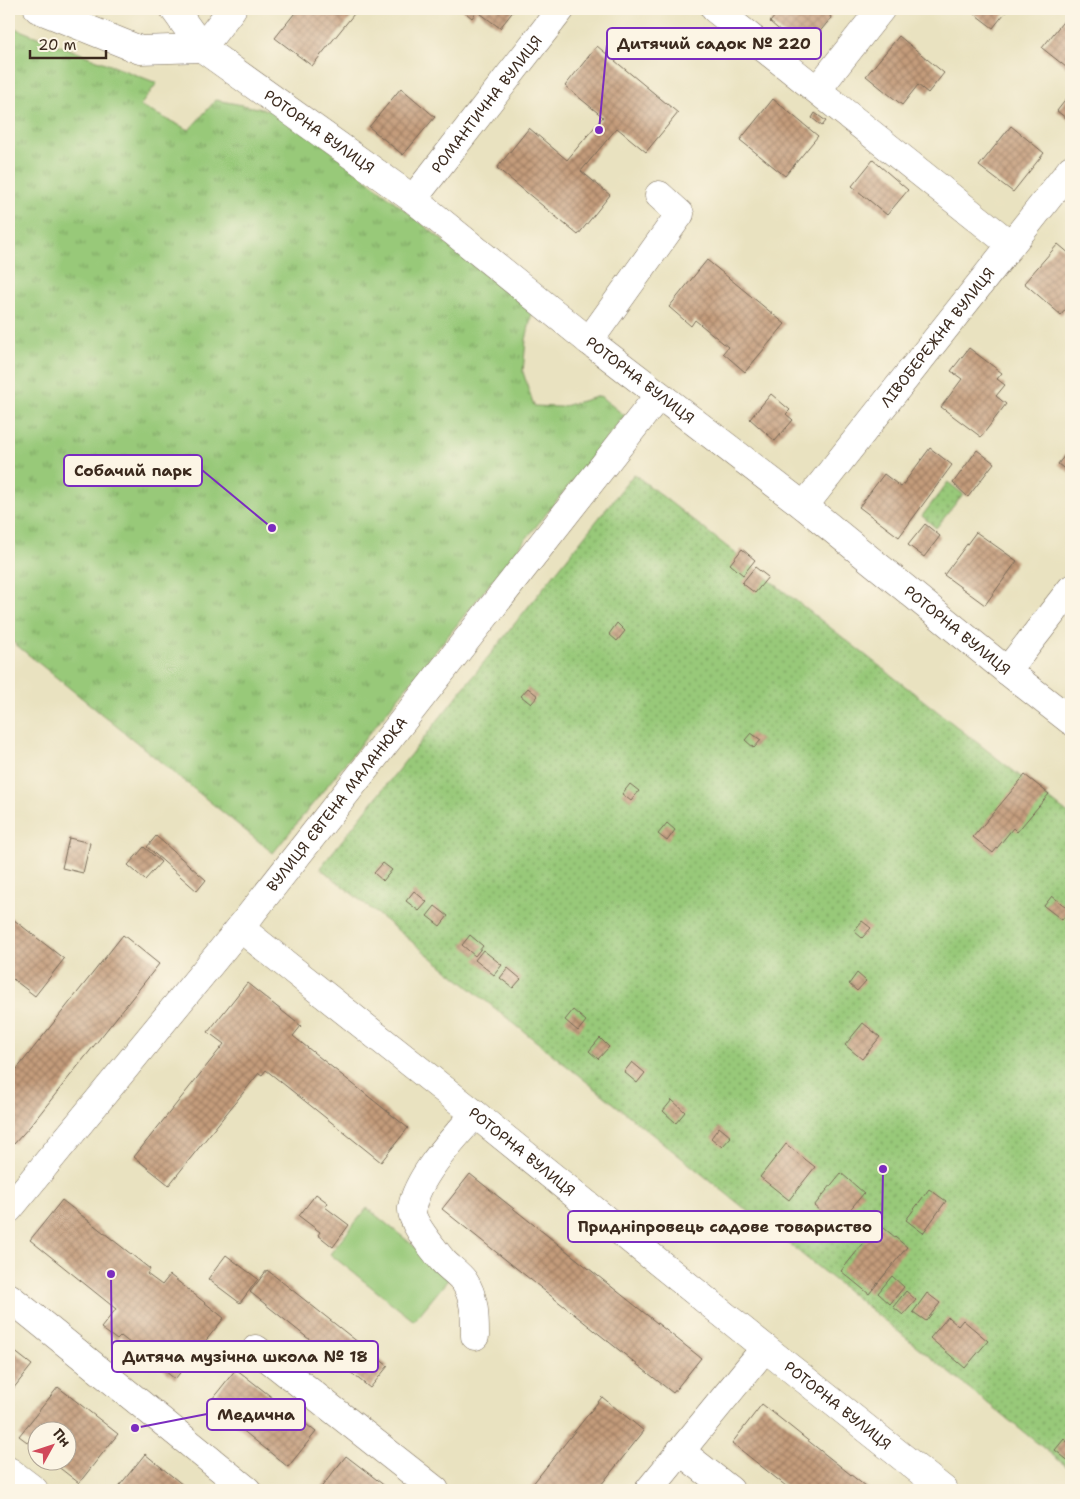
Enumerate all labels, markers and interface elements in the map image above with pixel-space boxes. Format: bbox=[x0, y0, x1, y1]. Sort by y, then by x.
scale bar bbox=[30, 28, 106, 60]
callout: Дитячий садок № 220 bbox=[607, 28, 821, 59]
street label: РОМАНТИЧНА ВУЛИЦЯ bbox=[427, 31, 547, 177]
text: Дитячий садок № 220 bbox=[617, 33, 811, 54]
text: 20 m bbox=[38, 35, 77, 55]
street label: РОТОРНА ВУЛИЦЯ bbox=[260, 85, 378, 178]
street label: ЛІВОБЕРЕЖНА ВУЛИЦЯ bbox=[876, 263, 999, 412]
street label: РОТОРНА ВУЛИЦЯ bbox=[582, 332, 698, 428]
callout: Собачий парк bbox=[64, 455, 202, 486]
text: Собачий парк bbox=[74, 460, 192, 481]
street label: РОТОРНА ВУЛИЦЯ bbox=[900, 581, 1015, 680]
street label: ВУЛИЦЯ ЄВГЕНА МАЛАНЮКА bbox=[262, 713, 412, 896]
street label: РОТОРНА ВУЛИЦЯ bbox=[464, 1103, 579, 1201]
callout: Придніпровець садове товариство bbox=[568, 1211, 882, 1242]
text: Придніпровець садове товариство bbox=[578, 1216, 872, 1237]
callout: Дитяча музічна школа № 18 bbox=[112, 1341, 378, 1372]
text: Дитяча музічна школа № 18 bbox=[122, 1346, 368, 1367]
street label: РОТОРНА ВУЛИЦЯ bbox=[780, 1357, 895, 1454]
callout: Медична bbox=[207, 1399, 305, 1430]
text: Медична bbox=[217, 1404, 295, 1425]
north arrow bbox=[28, 1422, 78, 1472]
text: Пн bbox=[49, 1425, 75, 1451]

